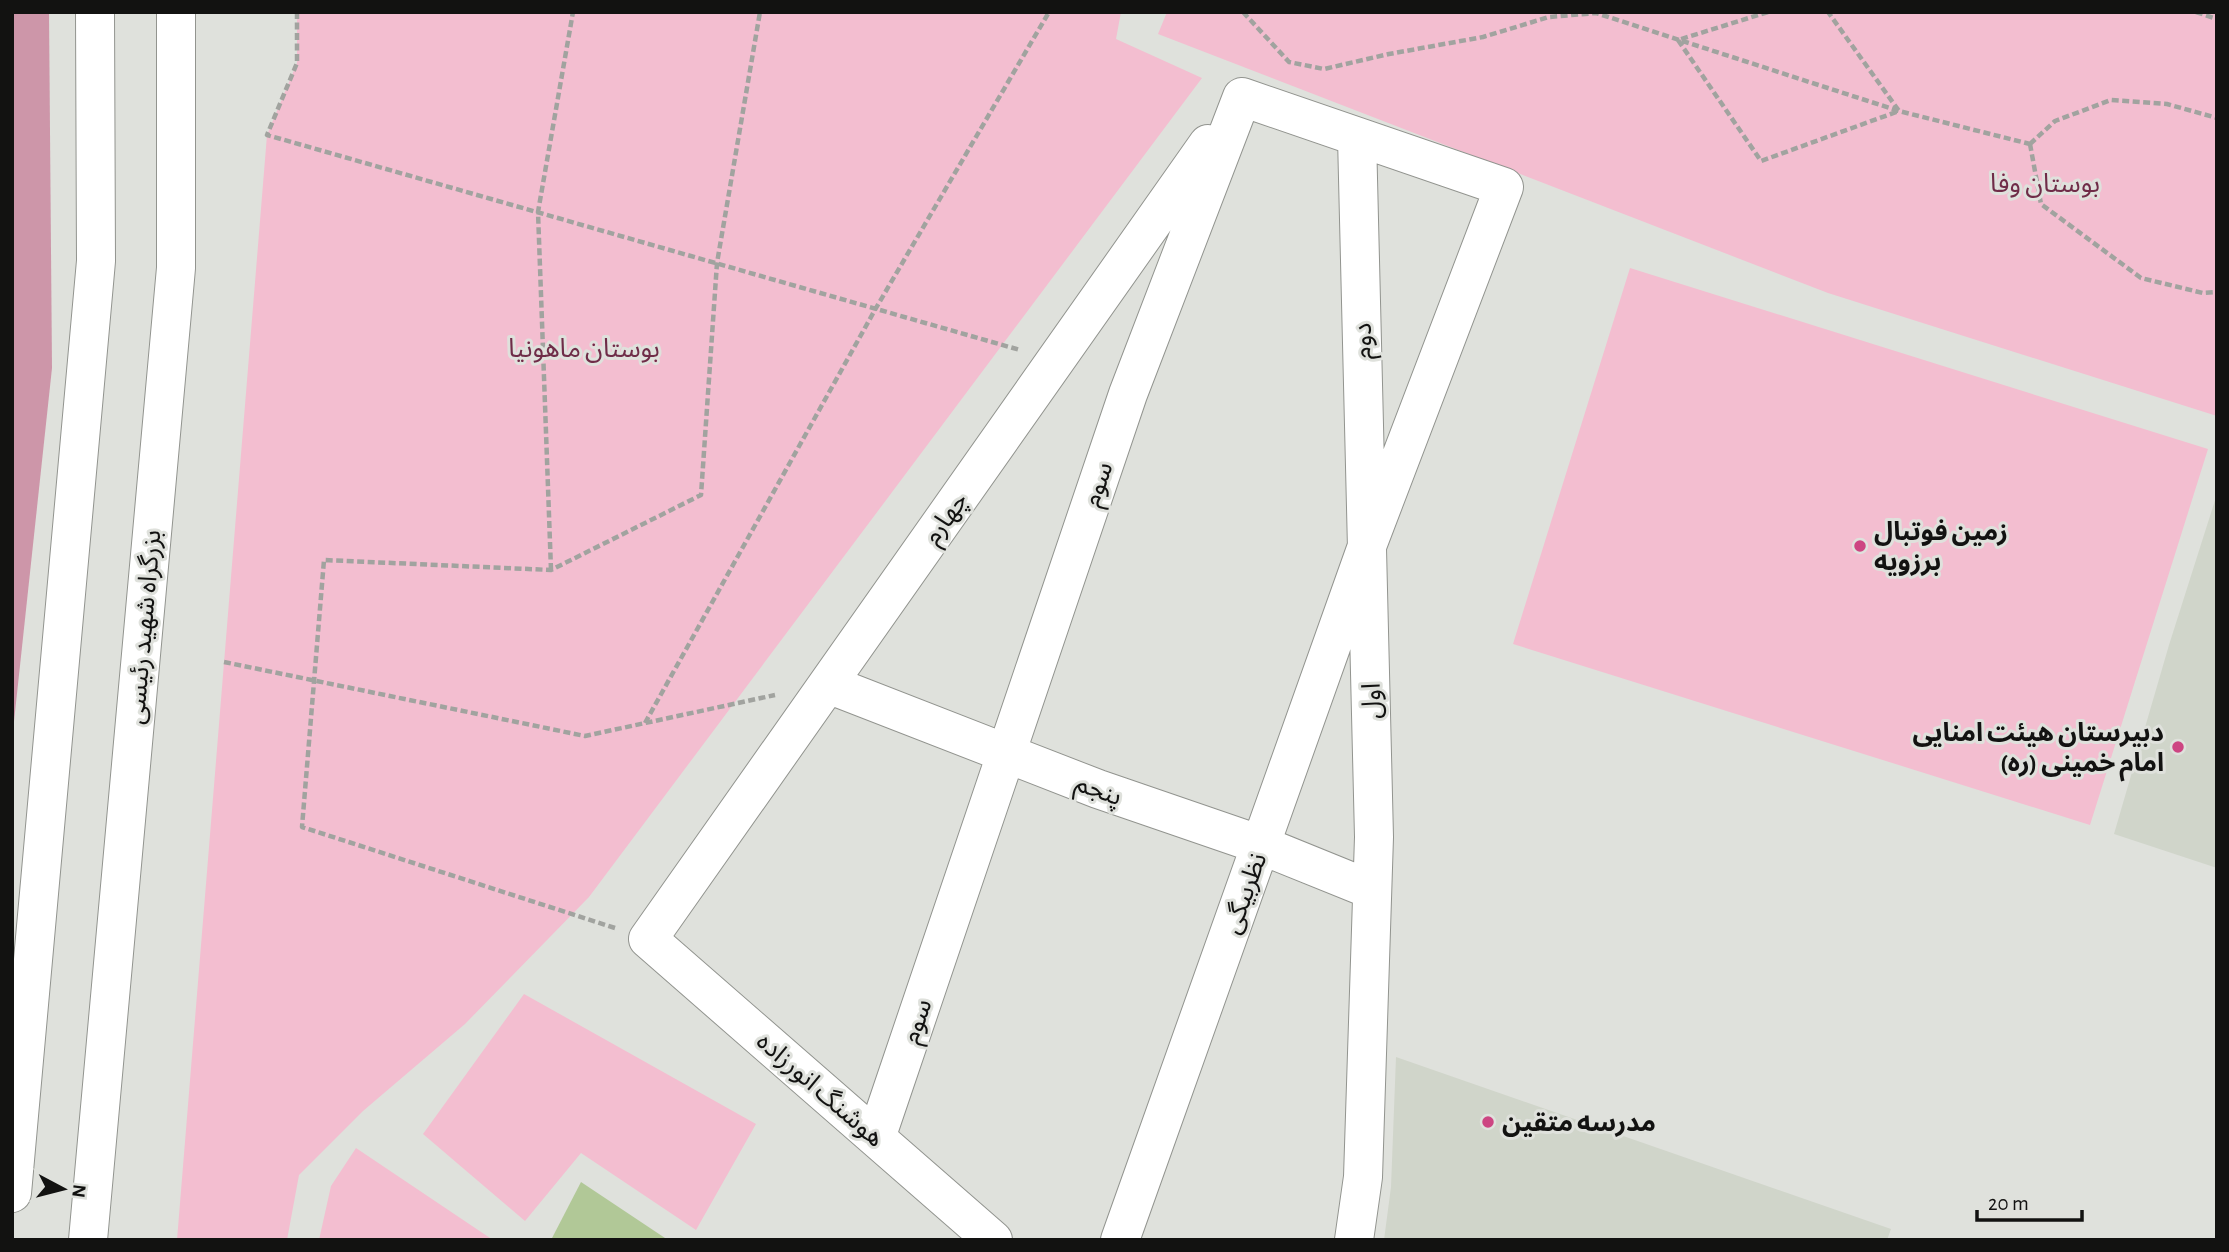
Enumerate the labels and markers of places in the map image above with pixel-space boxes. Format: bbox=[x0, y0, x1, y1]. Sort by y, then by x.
place label: زمین فوتبال برزویه bbox=[1874, 519, 2008, 576]
marker: زمین فوتبال برزویه bbox=[1852, 538, 1868, 554]
place label: دبیرستان هیئت امنایی امام خمینی (ره) bbox=[1912, 720, 2164, 782]
marker: دبیرستان هیئت امنایی امام خمینی (ره) bbox=[2170, 739, 2186, 755]
place label: مدرسه متقین bbox=[1502, 1110, 1656, 1137]
marker: مدرسه متقین bbox=[1480, 1114, 1496, 1130]

